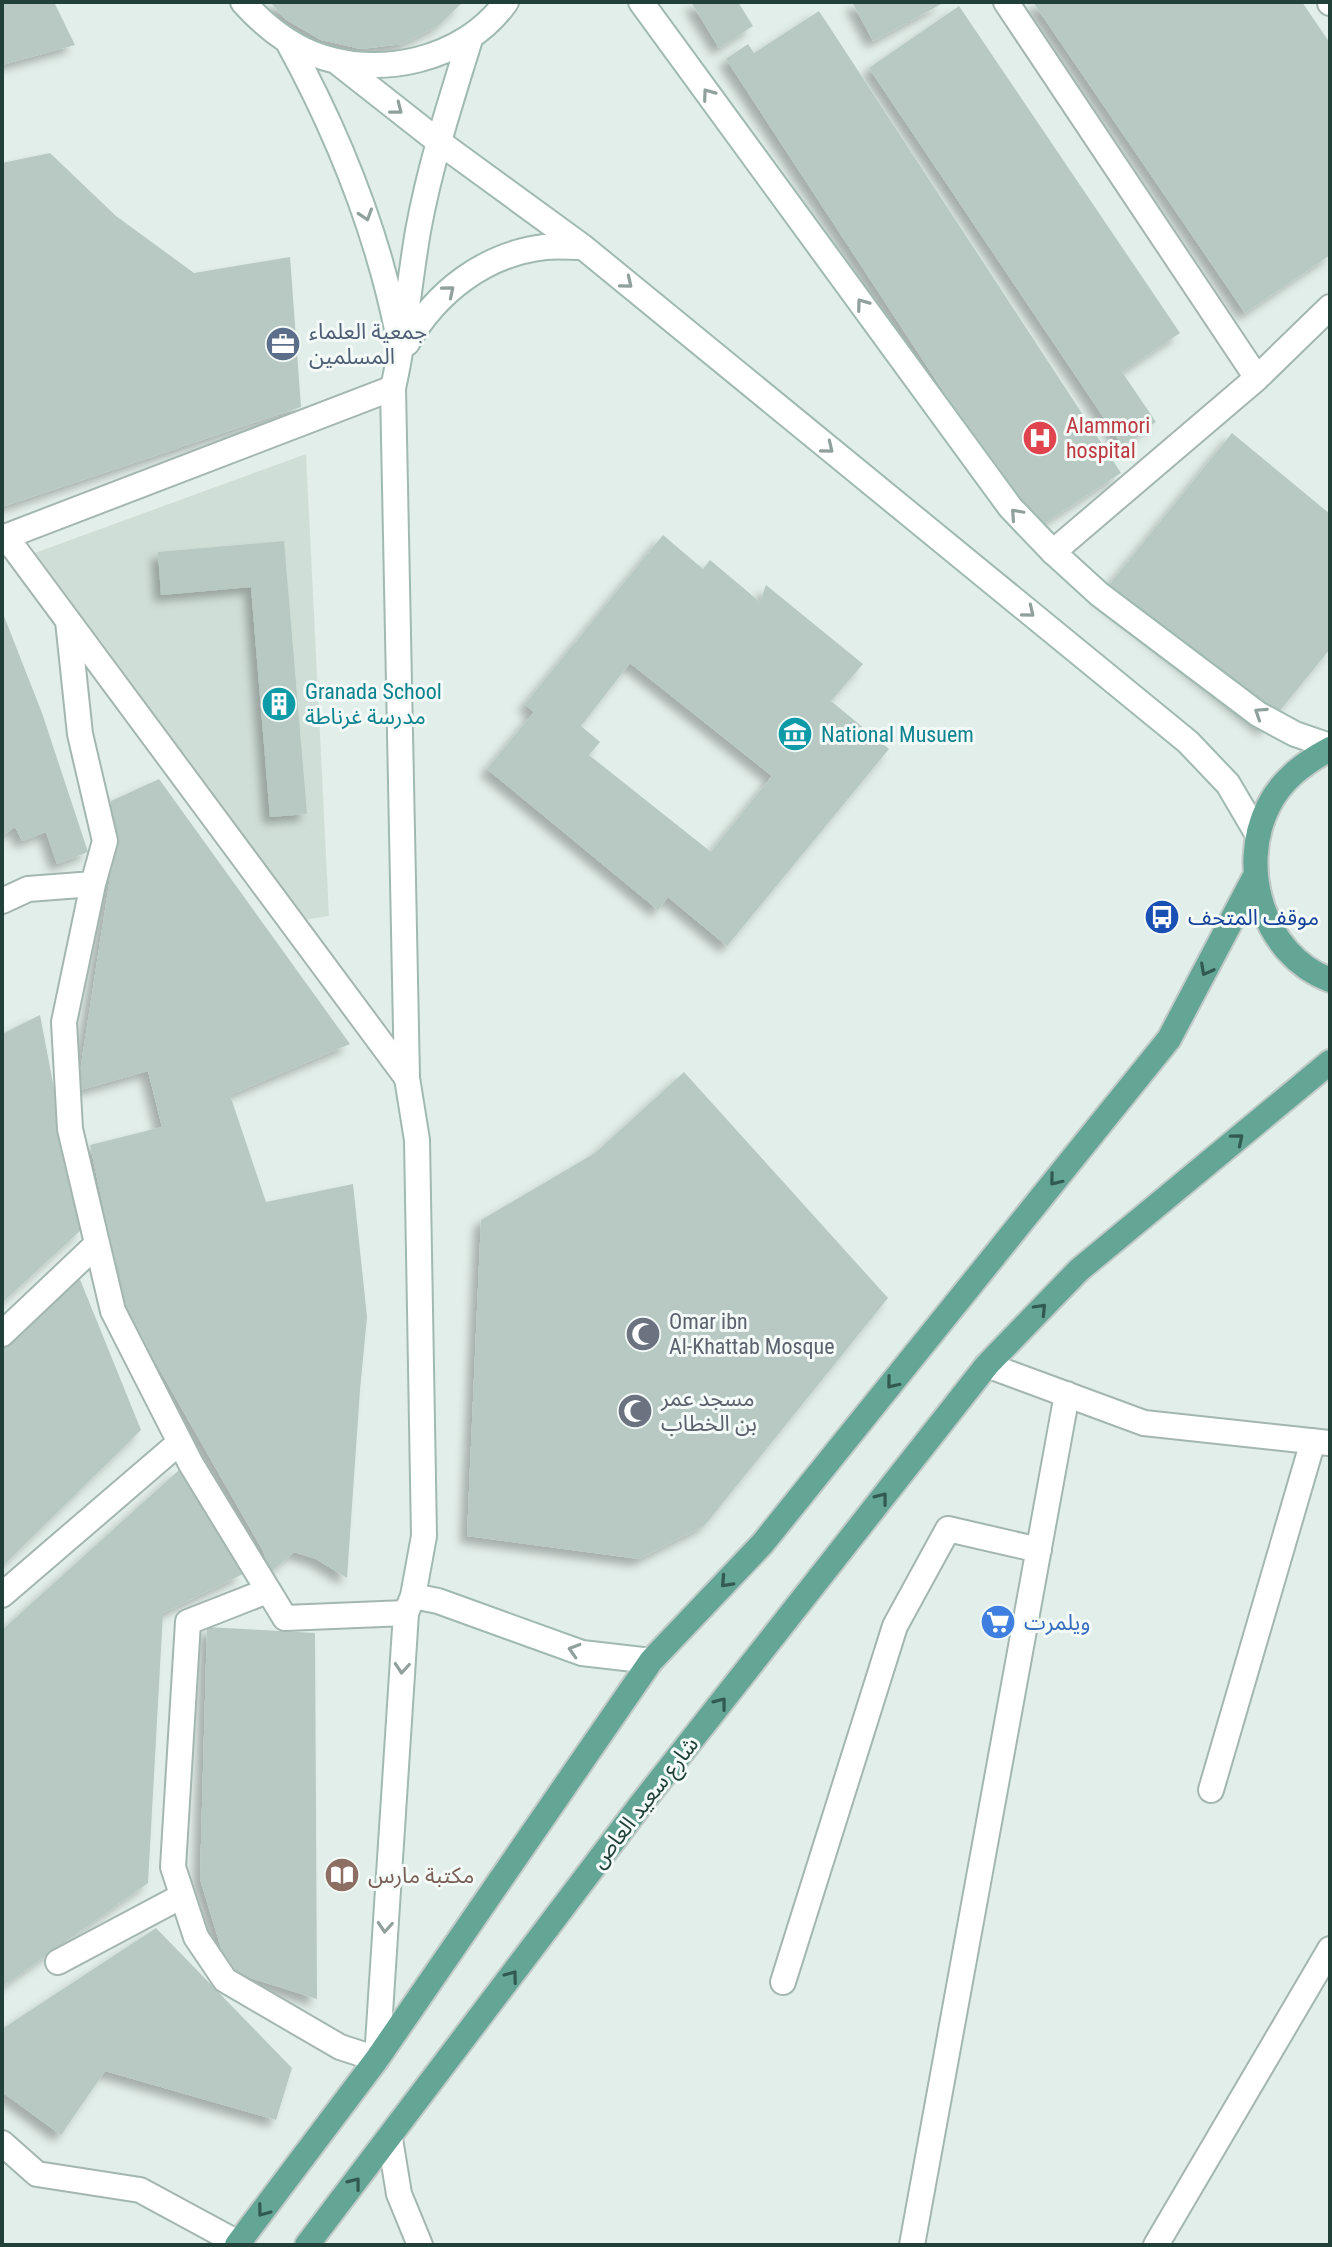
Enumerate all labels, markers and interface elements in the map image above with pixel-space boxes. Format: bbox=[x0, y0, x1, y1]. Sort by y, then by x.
one-way arrow bbox=[704, 89, 718, 103]
one-way arrow bbox=[388, 100, 403, 114]
one-way arrow bbox=[357, 207, 373, 221]
one-way arrow bbox=[618, 273, 632, 288]
one-way arrow bbox=[440, 286, 454, 301]
one-way arrow bbox=[857, 299, 871, 313]
place label: جمعية العلماء المسلمين bbox=[309, 319, 427, 369]
office icon: جمعية العلماء المسلمين bbox=[264, 325, 302, 363]
place label: Alammori hospital bbox=[1066, 413, 1150, 463]
hospital icon: Alammori hospital bbox=[1021, 419, 1059, 457]
one-way arrow bbox=[819, 438, 833, 453]
one-way arrow bbox=[1011, 508, 1026, 523]
one-way arrow bbox=[1020, 602, 1035, 617]
place label: Granada School مدرسة غرناطة bbox=[305, 679, 442, 730]
building icon: Granada School مدرسة غرناطة bbox=[260, 685, 298, 723]
one-way arrow bbox=[1254, 708, 1268, 723]
museum icon: National Musuem bbox=[776, 715, 814, 753]
place label: National Musuem bbox=[821, 722, 974, 747]
bus stop icon: موقف المتحف bbox=[1143, 898, 1181, 936]
place label: موقف المتحف bbox=[1188, 905, 1319, 930]
one-way arrow bbox=[1200, 961, 1215, 976]
one-way arrow bbox=[1228, 1134, 1243, 1149]
one-way arrow bbox=[1051, 1171, 1065, 1186]
one-way arrow bbox=[1032, 1304, 1047, 1318]
place label: Omar ibn Al-Khattab Mosque bbox=[669, 1309, 834, 1359]
mosque icon: Omar ibn Al-Khattab Mosque bbox=[624, 1315, 662, 1353]
one-way arrow bbox=[887, 1374, 902, 1388]
place label: مسجد عمر بن الخطاب bbox=[660, 1386, 757, 1436]
mosque icon: مسجد عمر بن الخطاب bbox=[616, 1392, 654, 1430]
one-way arrow bbox=[872, 1492, 886, 1507]
one-way arrow bbox=[721, 1573, 735, 1588]
supermarket icon: ويلمرت bbox=[979, 1603, 1017, 1641]
place label: ويلمرت bbox=[1024, 1610, 1090, 1635]
one-way arrow bbox=[568, 1643, 582, 1659]
one-way arrow bbox=[394, 1662, 411, 1675]
one-way arrow bbox=[711, 1697, 725, 1712]
street label: شارع سعيد العاص bbox=[586, 1732, 706, 1875]
library icon: مكتبة مارس bbox=[323, 1856, 361, 1894]
place label: مكتبة مارس bbox=[368, 1863, 474, 1889]
one-way arrow bbox=[377, 1921, 394, 1934]
one-way arrow bbox=[502, 1970, 516, 1985]
one-way arrow bbox=[346, 2177, 360, 2192]
one-way arrow bbox=[258, 2202, 272, 2216]

